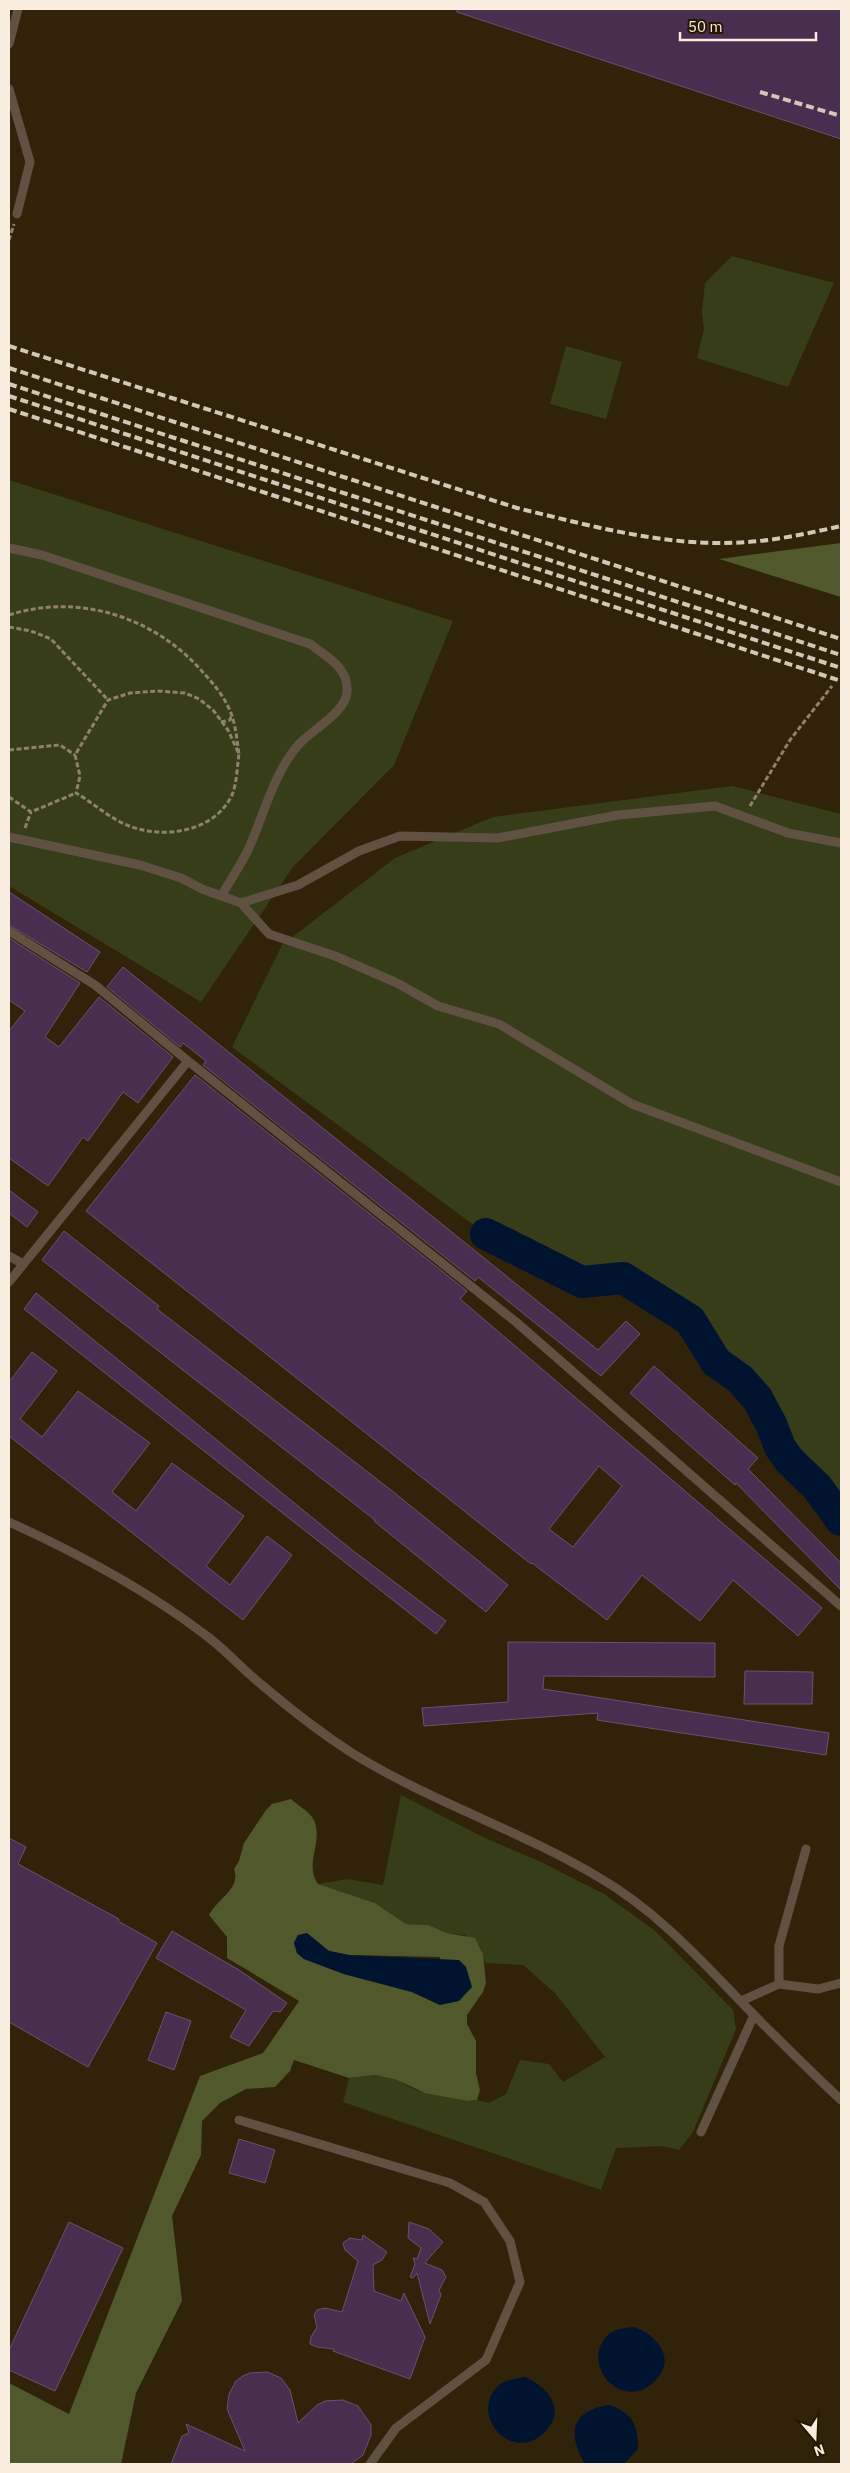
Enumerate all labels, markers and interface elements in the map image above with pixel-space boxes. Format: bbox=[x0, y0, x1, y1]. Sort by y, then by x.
scale bar bbox=[680, 10, 816, 42]
text: 50 m bbox=[688, 17, 723, 36]
north arrow bbox=[790, 2413, 840, 2463]
text: N bbox=[812, 2440, 827, 2460]

